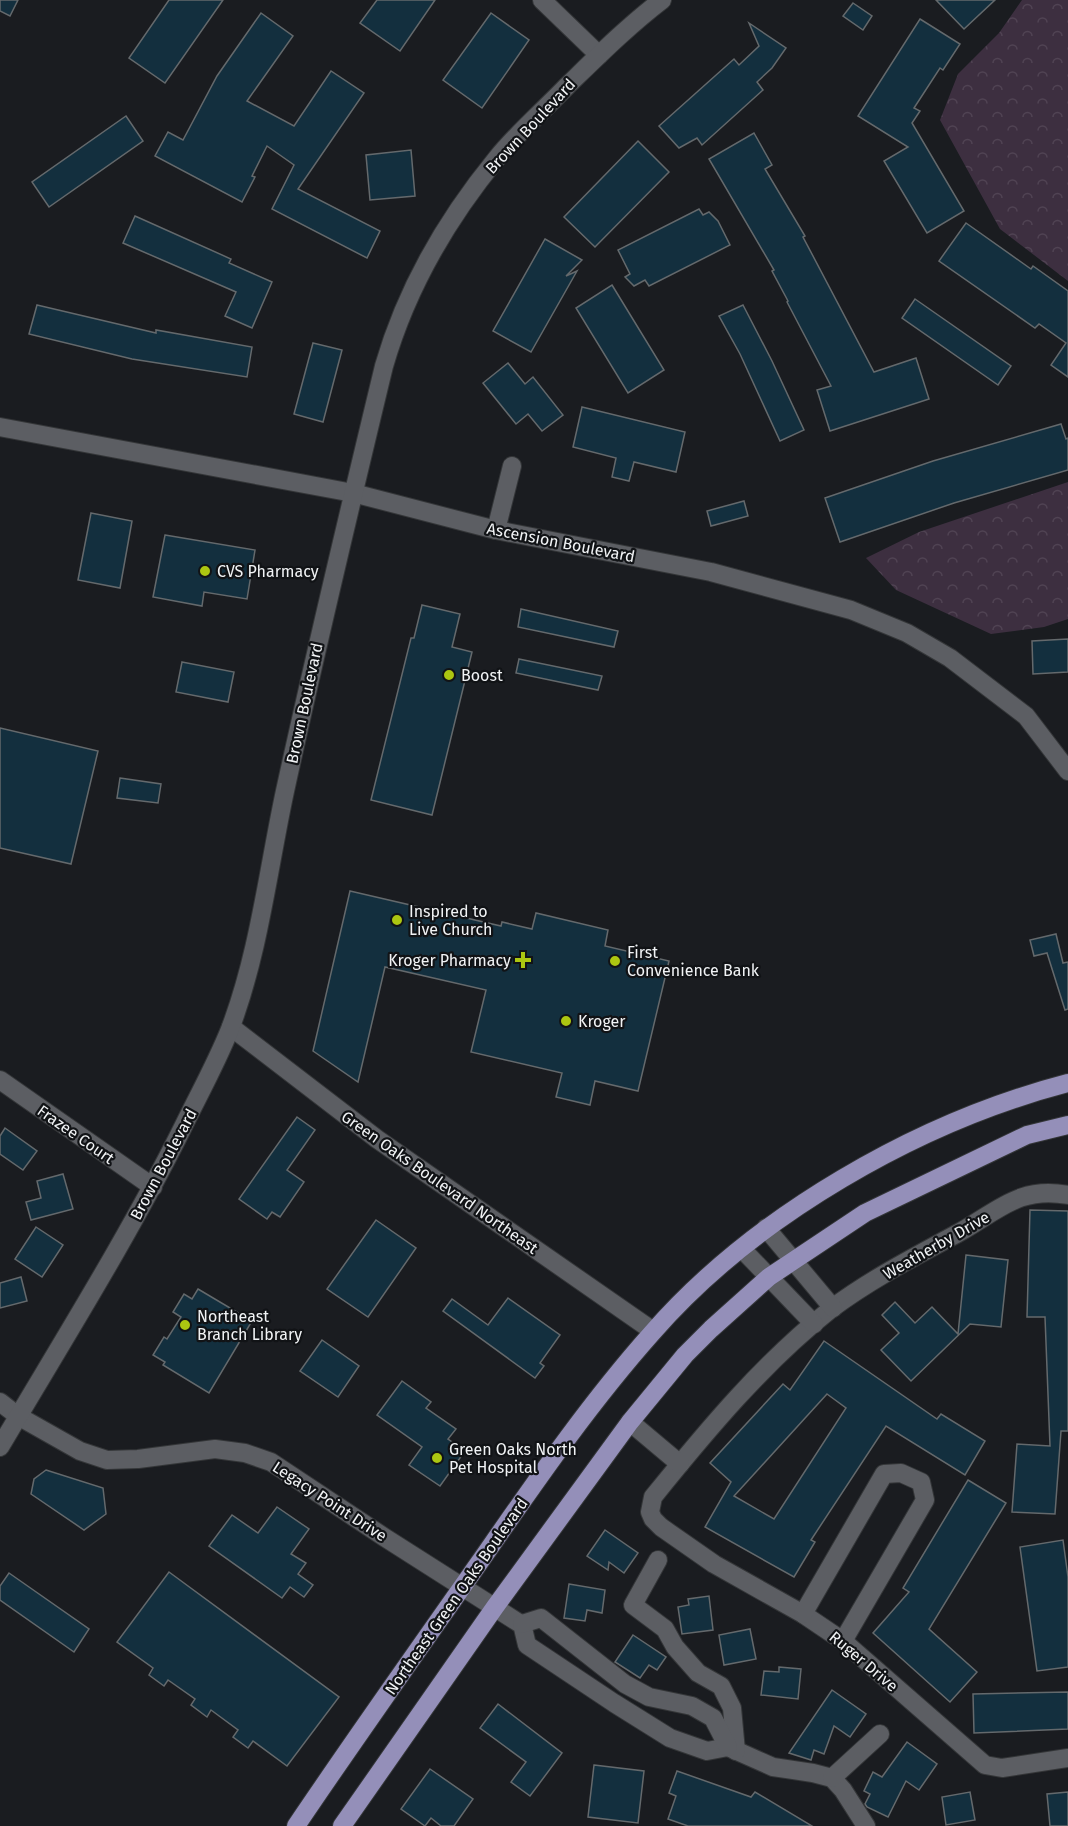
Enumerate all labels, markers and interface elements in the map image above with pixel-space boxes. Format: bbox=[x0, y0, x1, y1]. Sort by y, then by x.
street label: Brown Boulevard bbox=[481, 75, 579, 178]
street label: Ascension Boulevard bbox=[485, 519, 636, 566]
place label: CVS Pharmacy bbox=[217, 562, 319, 581]
marker: CVS Pharmacy bbox=[198, 564, 212, 578]
street label: Brown Boulevard bbox=[282, 641, 327, 765]
place label: Boost bbox=[461, 666, 503, 685]
marker: Boost bbox=[442, 668, 456, 682]
place label: Inspired to Live Church bbox=[409, 902, 492, 939]
marker: Inspired to Live Church bbox=[390, 913, 404, 927]
place label: First Convenience Bank bbox=[627, 943, 760, 980]
place label: Kroger Pharmacy bbox=[388, 951, 511, 970]
marker: Kroger Pharmacy bbox=[516, 953, 530, 967]
marker: First Convenience Bank bbox=[608, 954, 622, 968]
place label: Kroger bbox=[578, 1012, 626, 1031]
marker: Kroger bbox=[559, 1014, 573, 1028]
street label: Frazee Court bbox=[34, 1101, 118, 1168]
street label: Brown Boulevard bbox=[126, 1105, 201, 1223]
street label: Green Oaks Boulevard Northeast bbox=[338, 1107, 542, 1258]
street label: Weatherby Drive bbox=[880, 1207, 993, 1284]
place label: Northeast Branch Library bbox=[197, 1307, 302, 1344]
marker: Northeast Branch Library bbox=[178, 1318, 192, 1332]
place label: Green Oaks North Pet Hospital bbox=[449, 1440, 577, 1477]
marker: Green Oaks North Pet Hospital bbox=[430, 1451, 444, 1465]
street label: Legacy Point Drive bbox=[269, 1457, 390, 1545]
street label: Northeast Green Oaks Boulevard bbox=[381, 1494, 532, 1698]
street label: Ruger Drive bbox=[826, 1627, 902, 1696]

